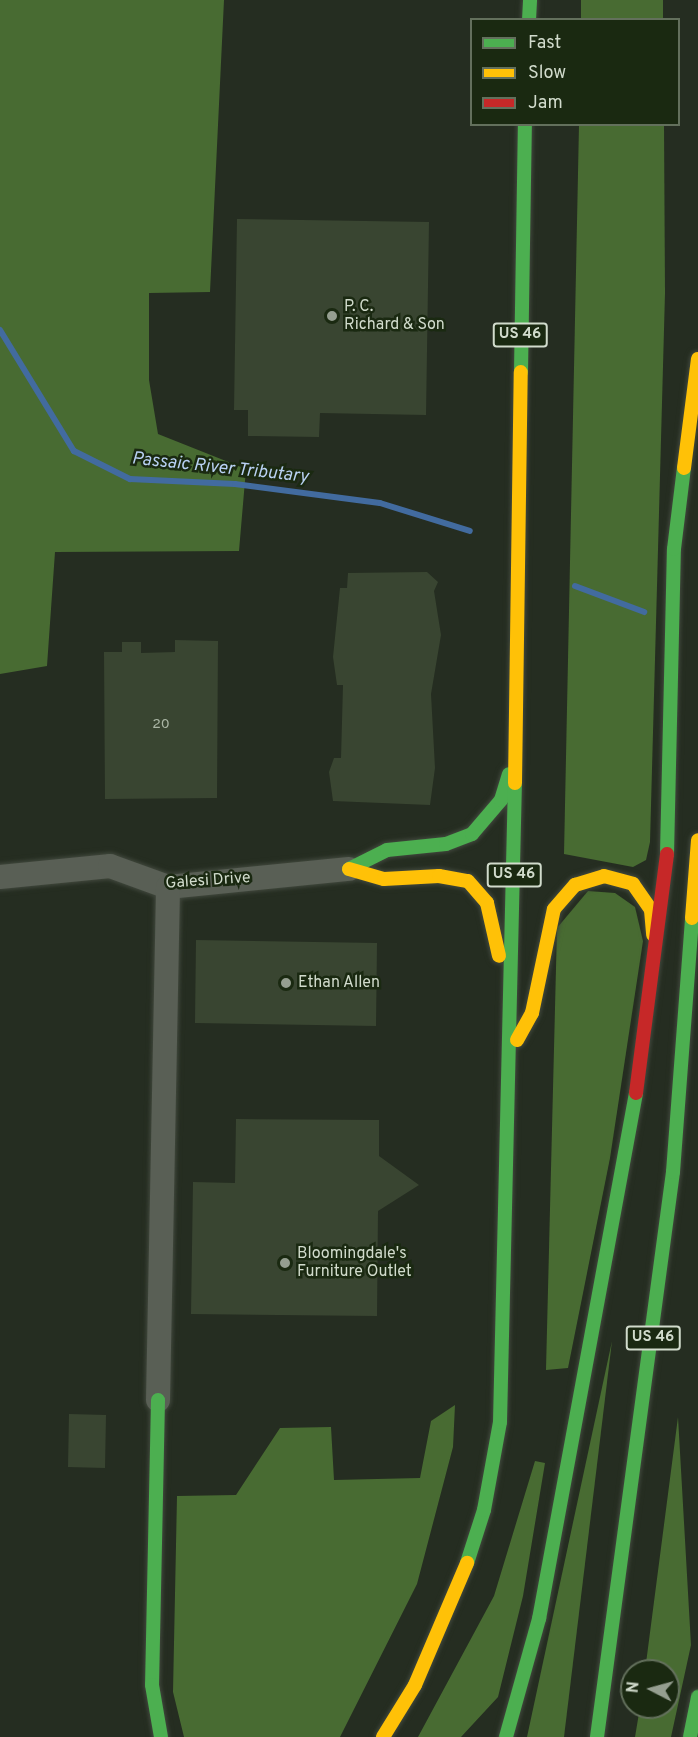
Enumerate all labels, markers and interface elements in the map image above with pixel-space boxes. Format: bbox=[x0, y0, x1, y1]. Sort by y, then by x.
legend bbox=[470, 18, 680, 126]
text: Fast bbox=[528, 32, 561, 55]
text: Slow bbox=[528, 62, 566, 85]
text: Jam bbox=[528, 92, 563, 115]
place label: P. C. Richard & Son bbox=[344, 297, 445, 335]
marker: P. C. Richard & Son bbox=[325, 309, 339, 323]
road number: US 46 bbox=[492, 323, 548, 347]
water label: Passaic River Tributary bbox=[130, 449, 310, 489]
house number: 20 bbox=[152, 717, 170, 733]
road number: US 46 bbox=[486, 863, 542, 887]
street label: Galesi Drive bbox=[165, 868, 251, 894]
place label: Ethan Allen bbox=[298, 973, 381, 993]
marker: Ethan Allen bbox=[279, 976, 293, 990]
place label: Bloomingdale's Furniture Outlet bbox=[297, 1244, 412, 1282]
marker: Bloomingdale's Furniture Outlet bbox=[278, 1256, 292, 1270]
road number: US 46 bbox=[624, 1326, 682, 1350]
north arrow bbox=[620, 1659, 680, 1719]
text: N bbox=[624, 1681, 645, 1694]

